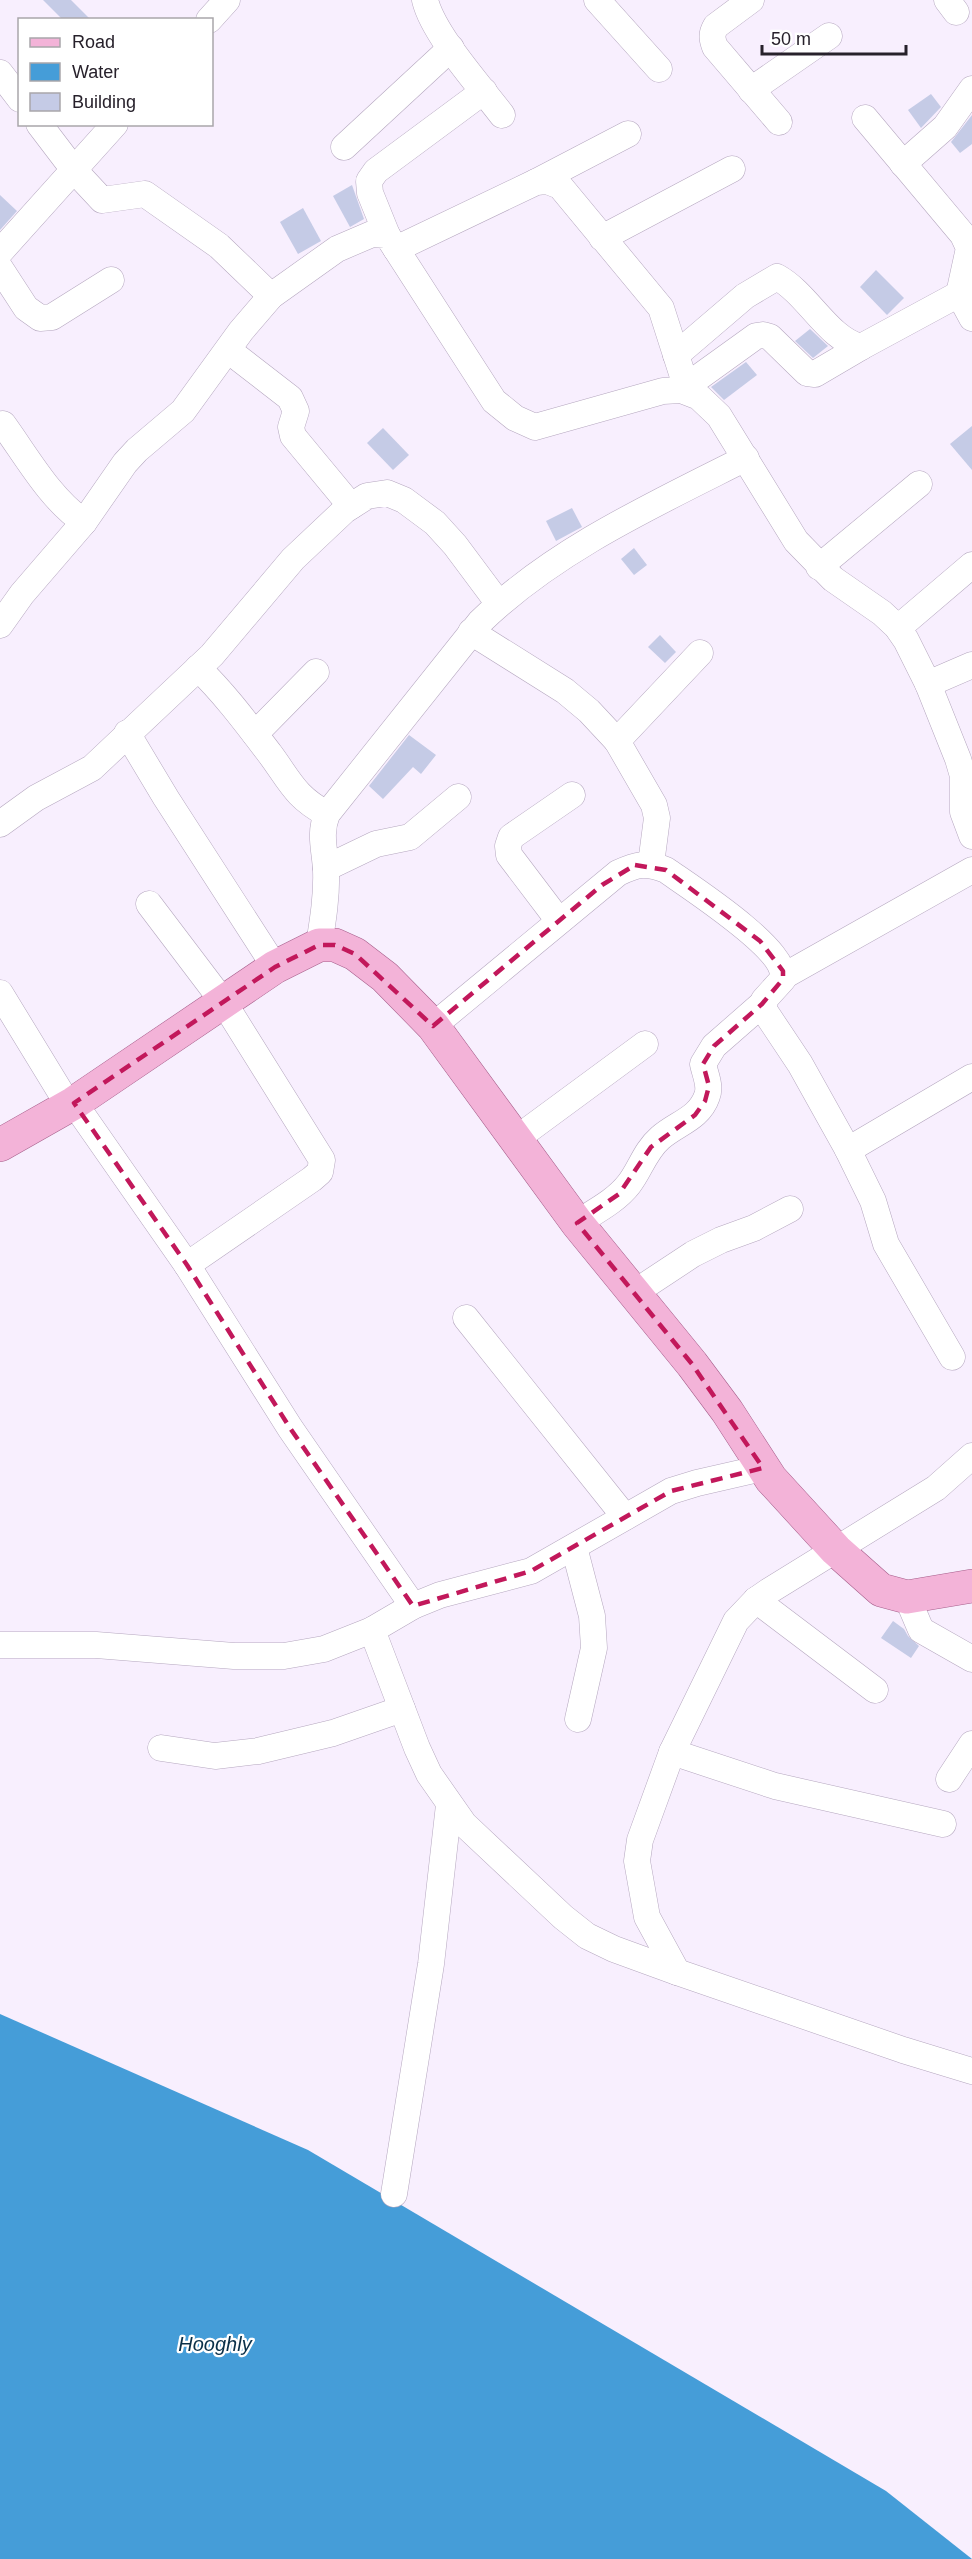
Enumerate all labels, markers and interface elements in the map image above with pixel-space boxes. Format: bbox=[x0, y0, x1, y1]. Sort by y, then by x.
legend bbox=[18, 18, 213, 126]
scale bar bbox=[762, 18, 906, 56]
text: 50 m bbox=[771, 29, 811, 49]
text: Road bbox=[72, 32, 115, 52]
text: Water bbox=[72, 62, 119, 82]
text: Building bbox=[72, 92, 136, 112]
water label: Hooghly bbox=[178, 2333, 253, 2355]

